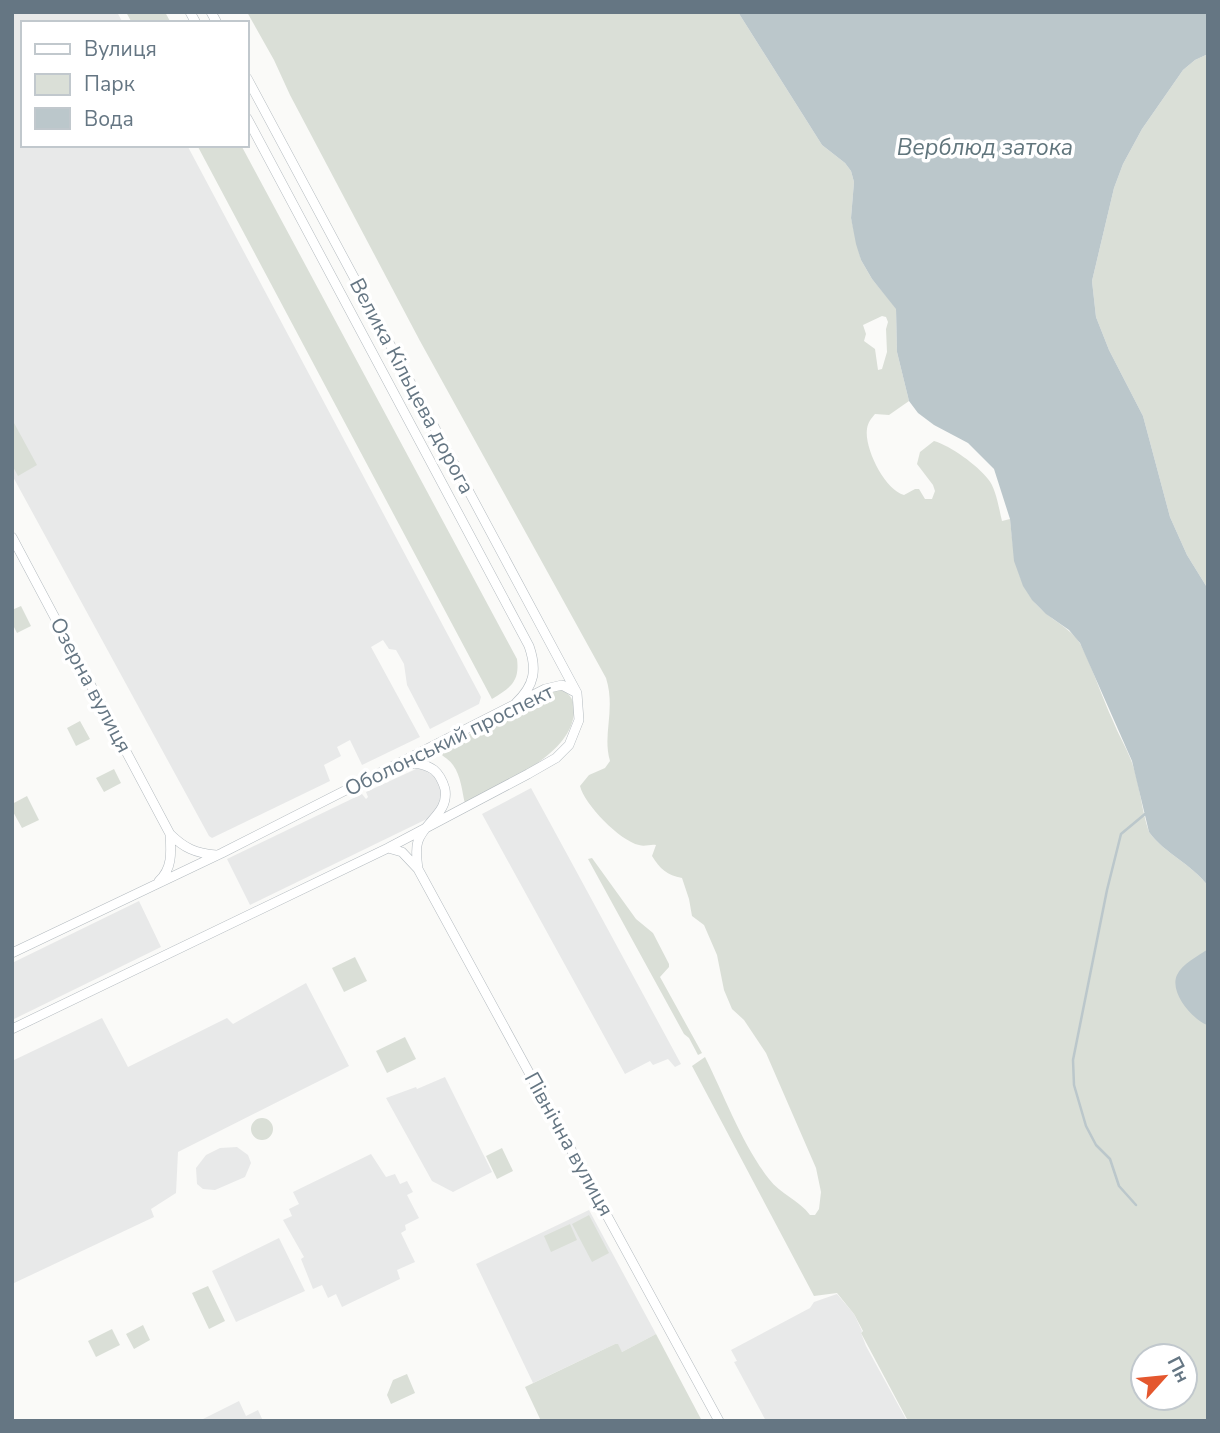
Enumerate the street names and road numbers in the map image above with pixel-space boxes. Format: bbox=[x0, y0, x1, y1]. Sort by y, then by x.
street label: Велика Кільцева дорога bbox=[343, 273, 481, 499]
street label: Озерна вулиця bbox=[44, 612, 138, 758]
street label: Оболонський проспект bbox=[340, 677, 559, 803]
street label: Північна вулиця bbox=[518, 1067, 620, 1221]

